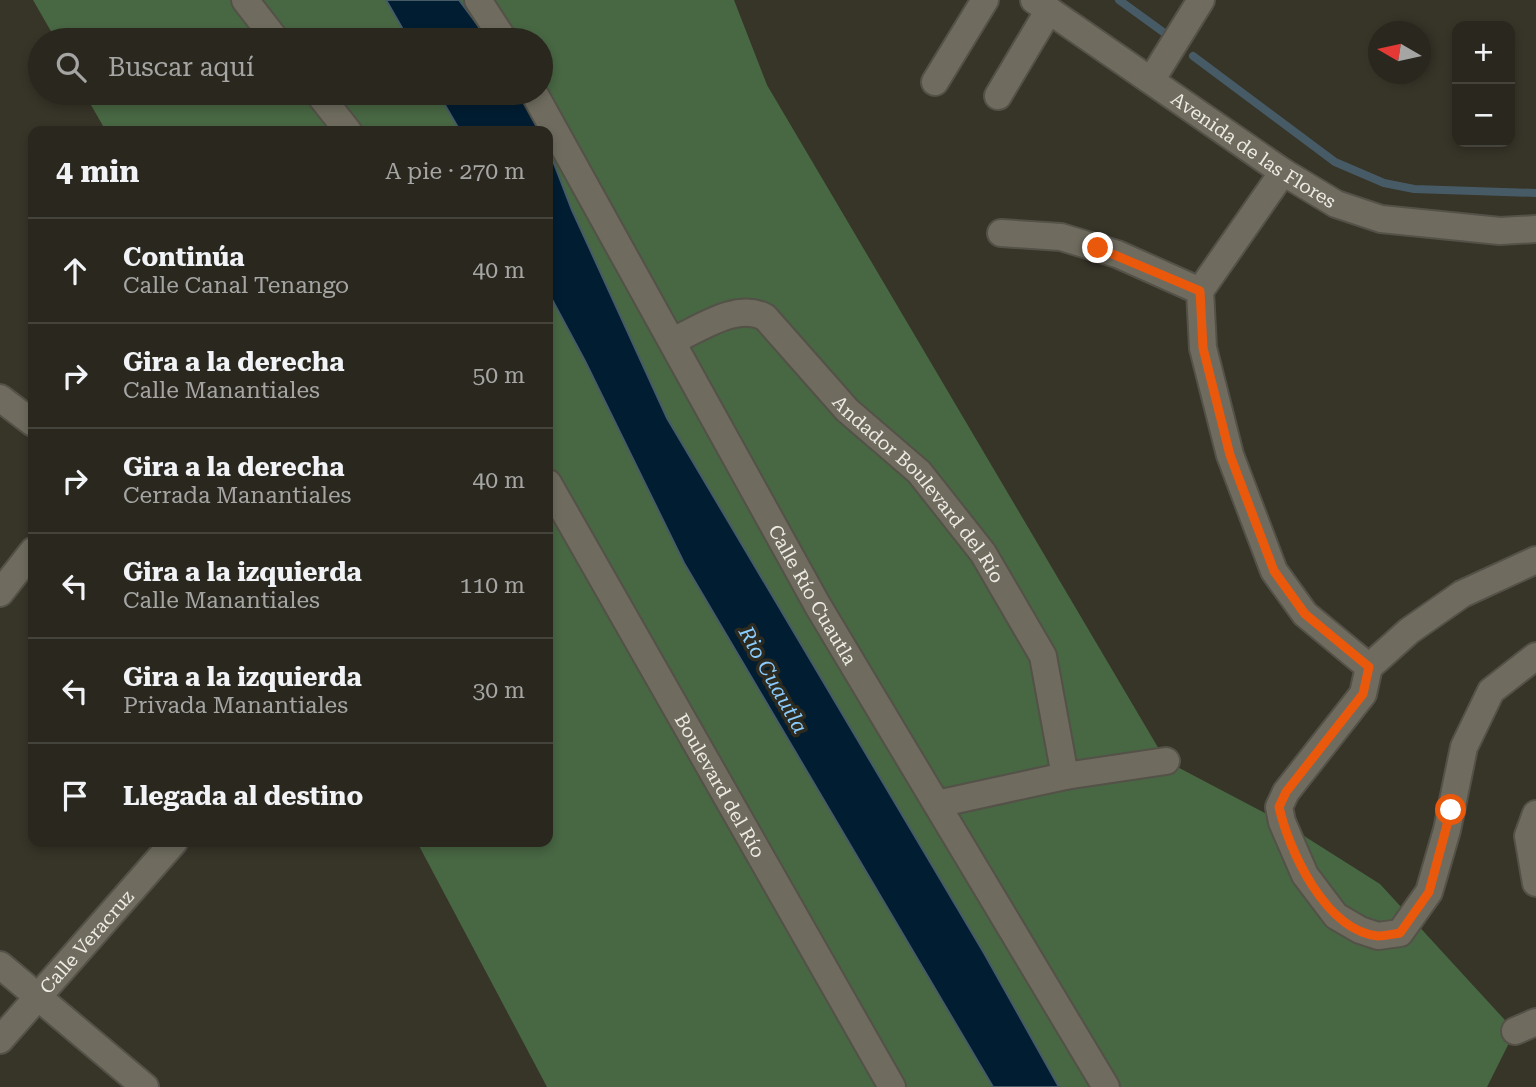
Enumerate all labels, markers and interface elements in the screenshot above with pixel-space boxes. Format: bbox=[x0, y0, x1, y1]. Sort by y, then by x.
north arrow bbox=[1368, 21, 1431, 84]
map controls bbox=[1452, 21, 1515, 147]
button: + bbox=[1452, 21, 1515, 84]
search box bbox=[28, 28, 553, 105]
icon: search bbox=[52, 48, 90, 86]
text: Buscar aquí bbox=[108, 52, 254, 82]
button: − bbox=[1452, 84, 1515, 147]
street label: Avenida de las Flores bbox=[1167, 87, 1340, 213]
text: 4 min bbox=[56, 154, 139, 189]
text: A pie · 270 m bbox=[385, 158, 525, 185]
route end bbox=[1082, 232, 1113, 263]
text: Continúa bbox=[123, 242, 245, 272]
icon: ahead bbox=[56, 252, 94, 290]
text: 40 m bbox=[472, 257, 525, 284]
text: Calle Canal Tenango bbox=[123, 272, 349, 299]
text: Gira a la derecha bbox=[123, 347, 344, 377]
icon: right bbox=[56, 357, 94, 395]
text: 50 m bbox=[472, 362, 525, 389]
text: Calle Manantiales bbox=[123, 377, 320, 404]
street label: Andador Boulevard del Río bbox=[828, 391, 1009, 587]
text: Gira a la derecha bbox=[123, 452, 344, 482]
icon: right bbox=[56, 462, 94, 500]
text: 40 m bbox=[472, 467, 525, 494]
text: Cerrada Manantiales bbox=[123, 482, 352, 509]
street label: Calle Río Cuautla bbox=[763, 521, 862, 670]
text: Gira a la izquierda bbox=[123, 557, 362, 587]
icon: left bbox=[56, 567, 94, 605]
text: 110 m bbox=[460, 572, 525, 599]
text: Calle Manantiales bbox=[123, 587, 320, 614]
water label: Rio Cuautla bbox=[733, 622, 812, 738]
text: Gira a la izquierda bbox=[123, 662, 362, 692]
icon: left bbox=[56, 672, 94, 710]
text: 30 m bbox=[472, 677, 525, 704]
text: Privada Manantiales bbox=[123, 692, 348, 719]
street label: Boulevard del Río bbox=[670, 710, 770, 862]
icon: arrive bbox=[56, 777, 94, 815]
text: Llegada al destino bbox=[123, 781, 363, 811]
route start bbox=[1435, 794, 1466, 825]
street label: Calle Veracruz bbox=[35, 885, 139, 999]

